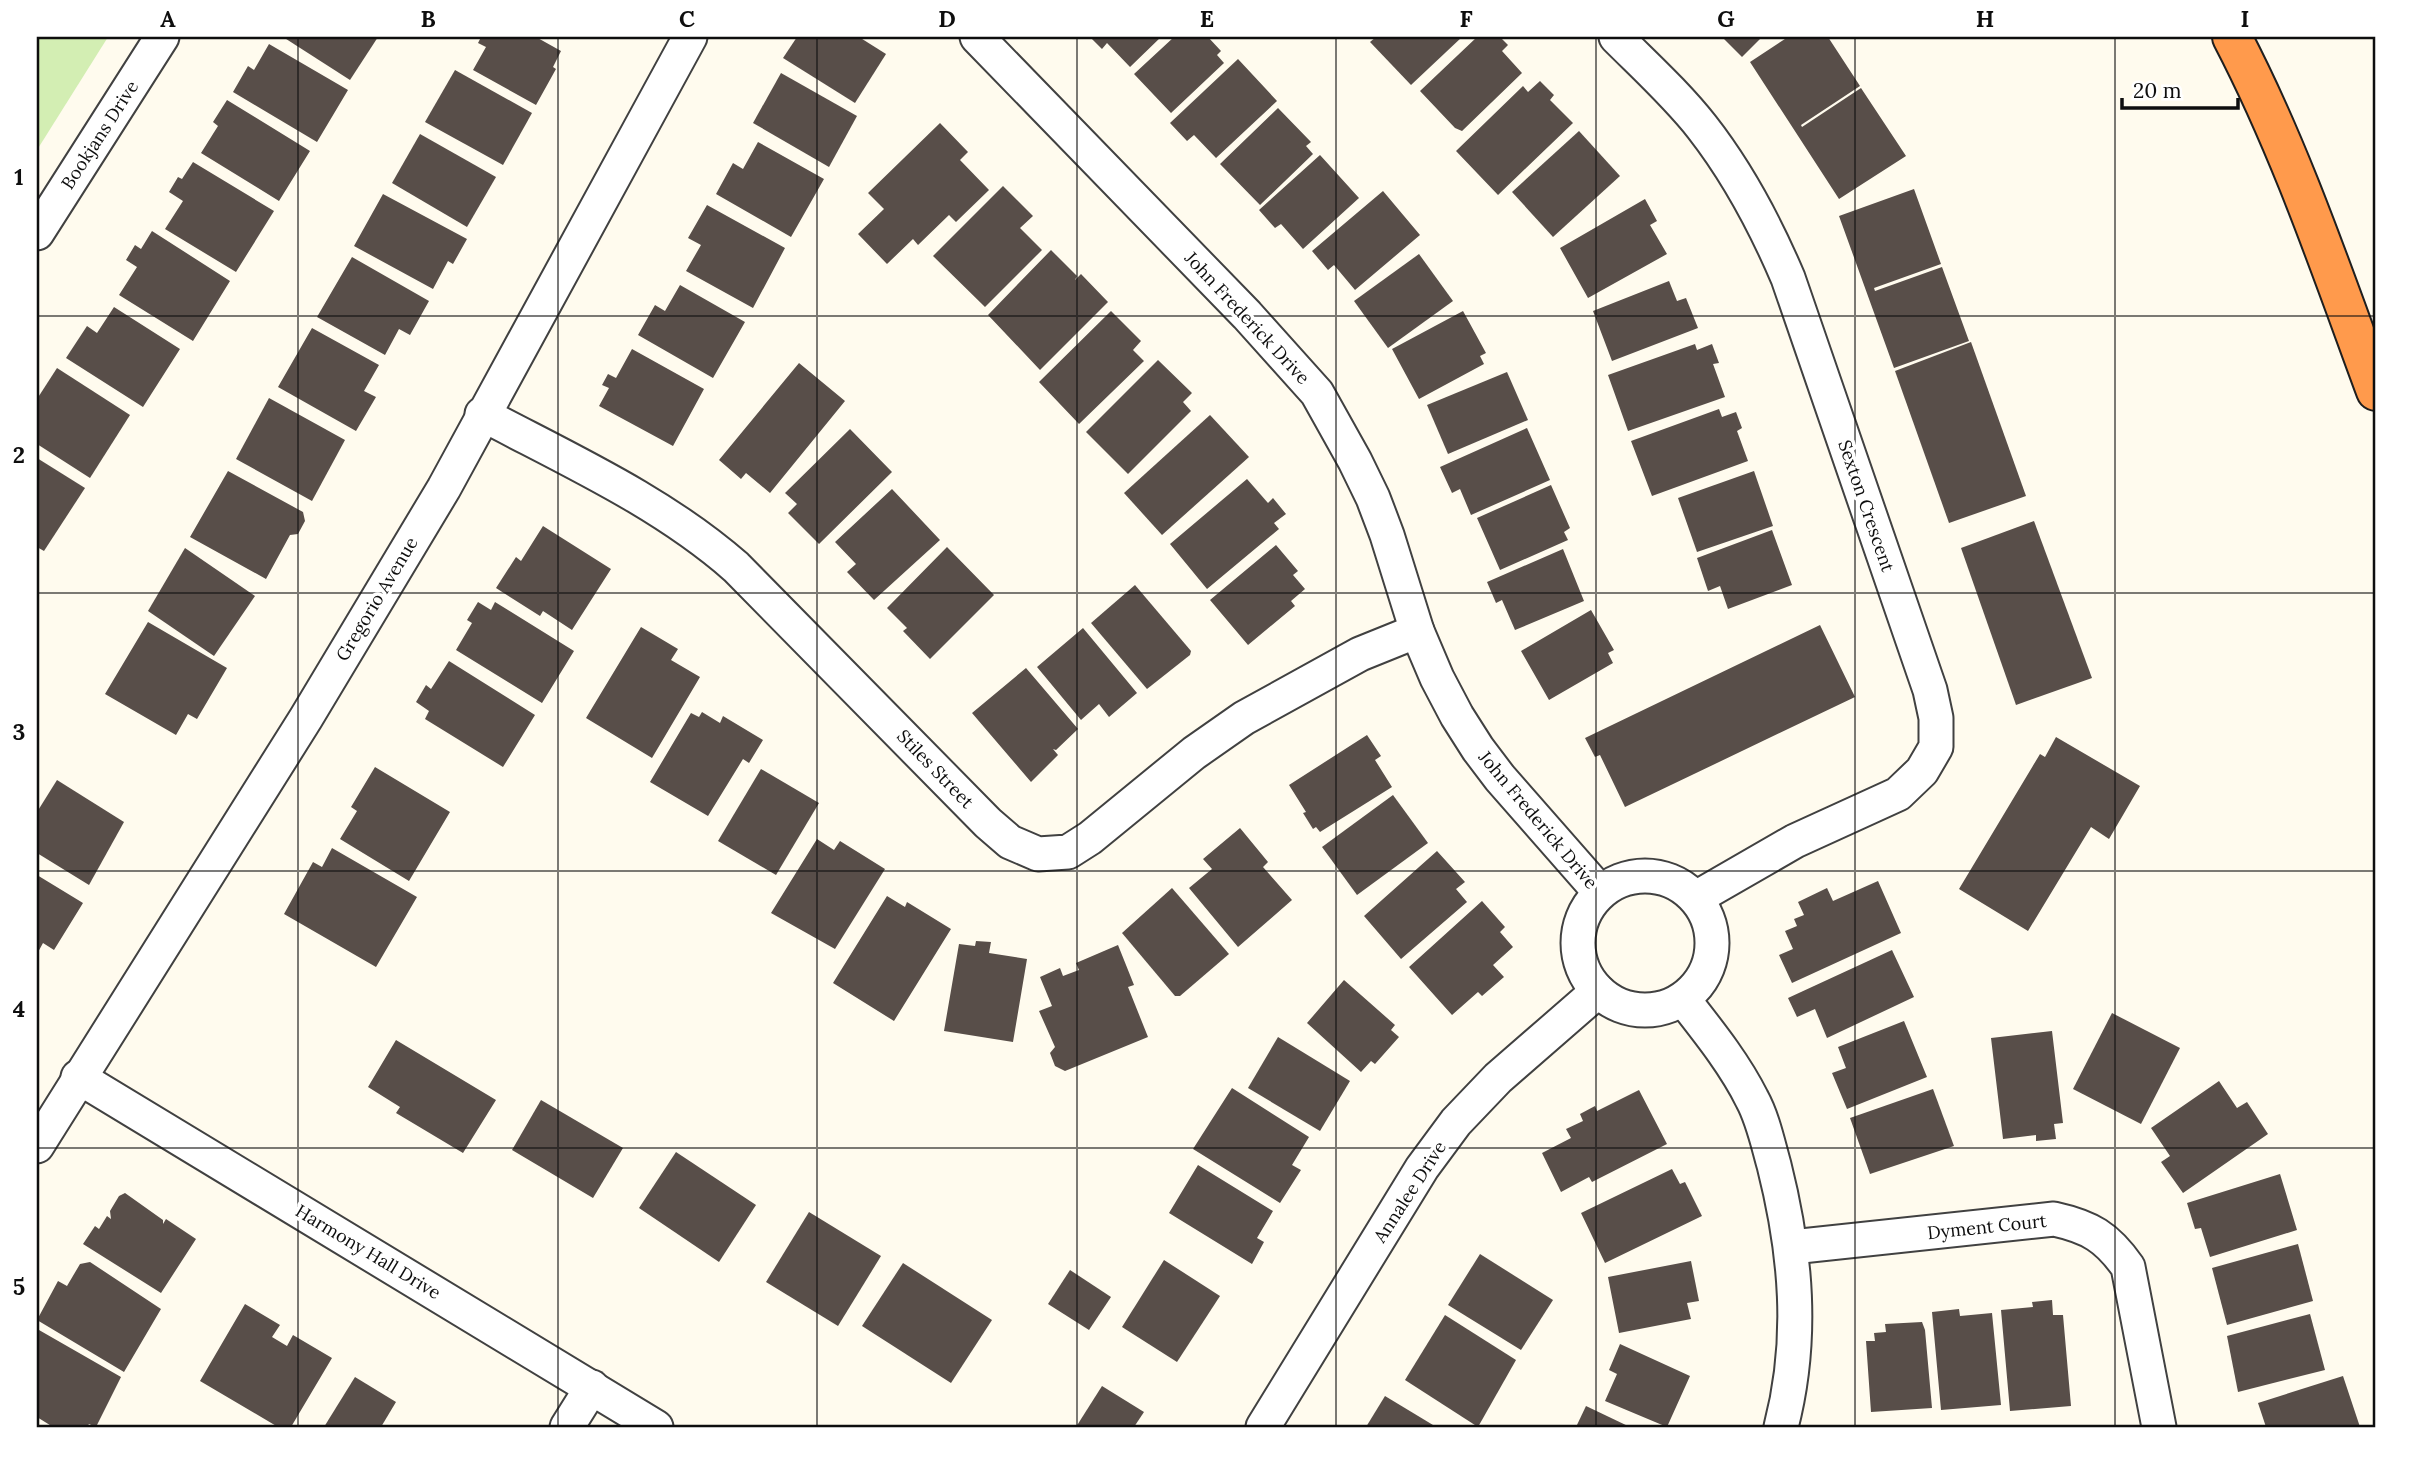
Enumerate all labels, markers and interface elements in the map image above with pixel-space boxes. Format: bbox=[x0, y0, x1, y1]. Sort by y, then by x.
text: A bbox=[160, 4, 176, 33]
text: B bbox=[420, 4, 436, 33]
text: C bbox=[679, 4, 695, 33]
text: D bbox=[938, 4, 956, 33]
text: E bbox=[1200, 4, 1214, 33]
text: F bbox=[1459, 4, 1473, 33]
text: G bbox=[1717, 4, 1735, 33]
text: H bbox=[1976, 4, 1994, 33]
text: I bbox=[2241, 4, 2249, 33]
scale bar bbox=[2122, 66, 2238, 110]
street label: Bookjans Drive bbox=[56, 76, 143, 193]
text: 20 m bbox=[2133, 77, 2182, 104]
text: 1 bbox=[14, 162, 24, 191]
street label: John Frederick Drive bbox=[1179, 246, 1315, 389]
street label: Sexton Crescent bbox=[1833, 437, 1900, 575]
text: 2 bbox=[13, 440, 25, 469]
street label: Gregorio Avenue bbox=[330, 532, 423, 665]
text: 3 bbox=[13, 717, 25, 746]
street label: Stiles Street bbox=[892, 724, 979, 813]
street label: John Frederick Drive bbox=[1473, 745, 1603, 894]
text: 4 bbox=[13, 994, 25, 1023]
street label: Annalee Drive bbox=[1368, 1136, 1451, 1248]
street label: Harmony Hall Drive bbox=[291, 1199, 445, 1304]
street label: Dyment Court bbox=[1926, 1209, 2048, 1244]
text: 5 bbox=[13, 1272, 25, 1301]

